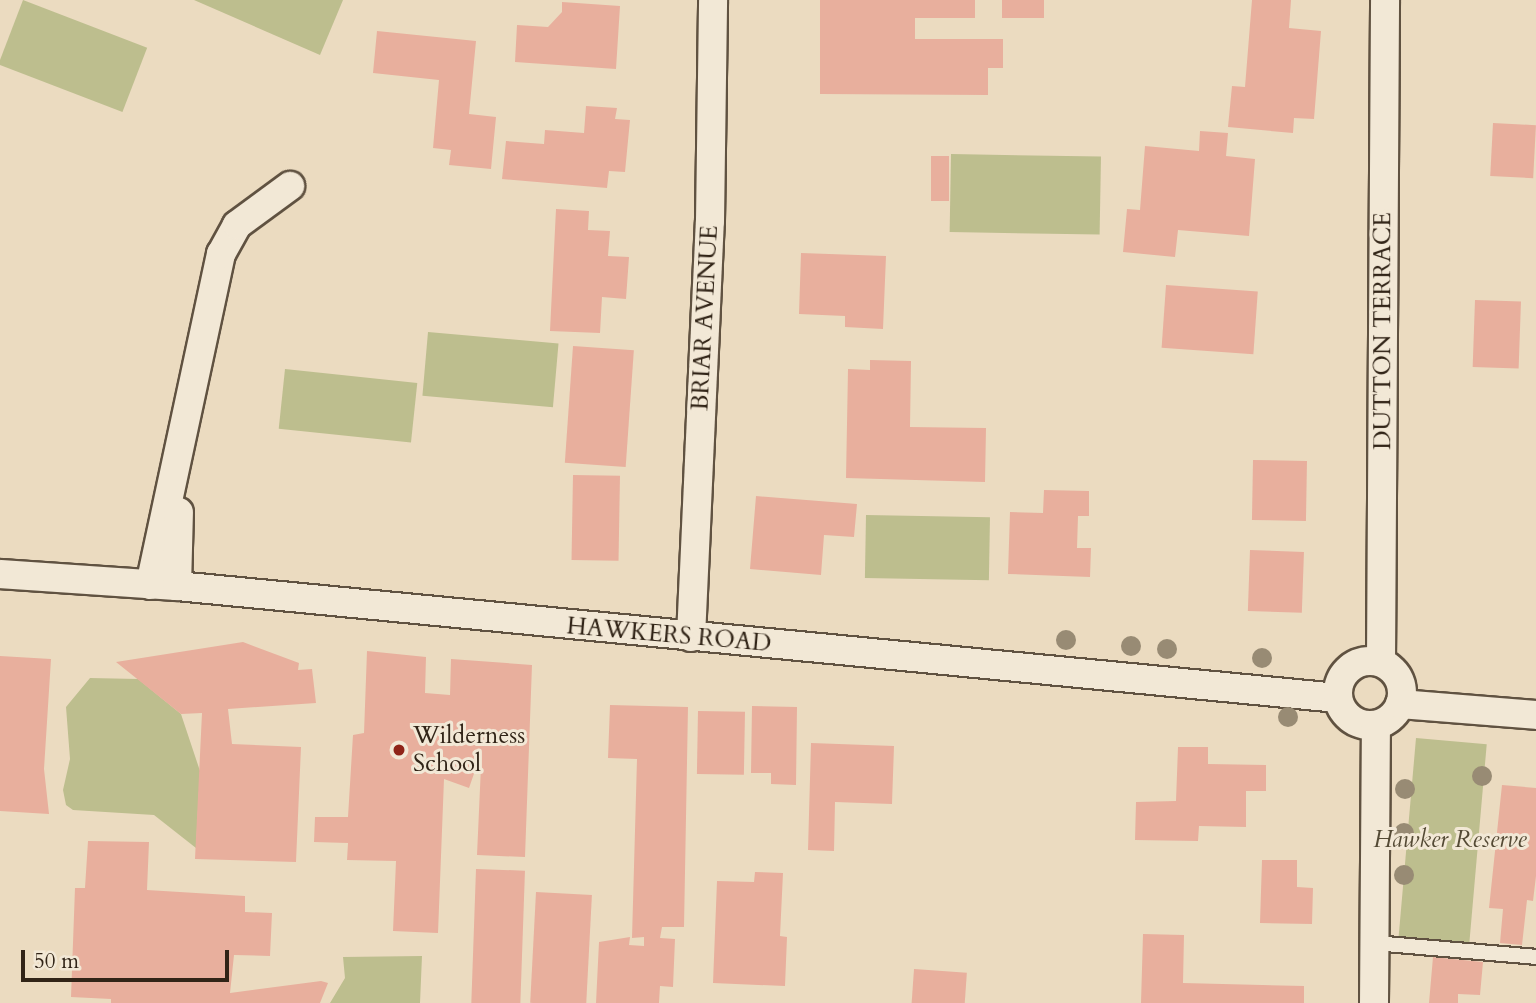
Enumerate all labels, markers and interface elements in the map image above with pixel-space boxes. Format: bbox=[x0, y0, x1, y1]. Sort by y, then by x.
street label: DUTTON TERRACE bbox=[1369, 212, 1397, 450]
street label: BRIAR AVENUE bbox=[686, 225, 724, 411]
street label: HAWKERS ROAD bbox=[565, 612, 773, 658]
place label: Wilderness School bbox=[413, 722, 525, 778]
marker: Wilderness School bbox=[391, 742, 407, 758]
park label: Hawker Reserve bbox=[1373, 826, 1527, 854]
scale bar bbox=[24, 936, 233, 980]
text: 50 m bbox=[34, 947, 79, 976]

